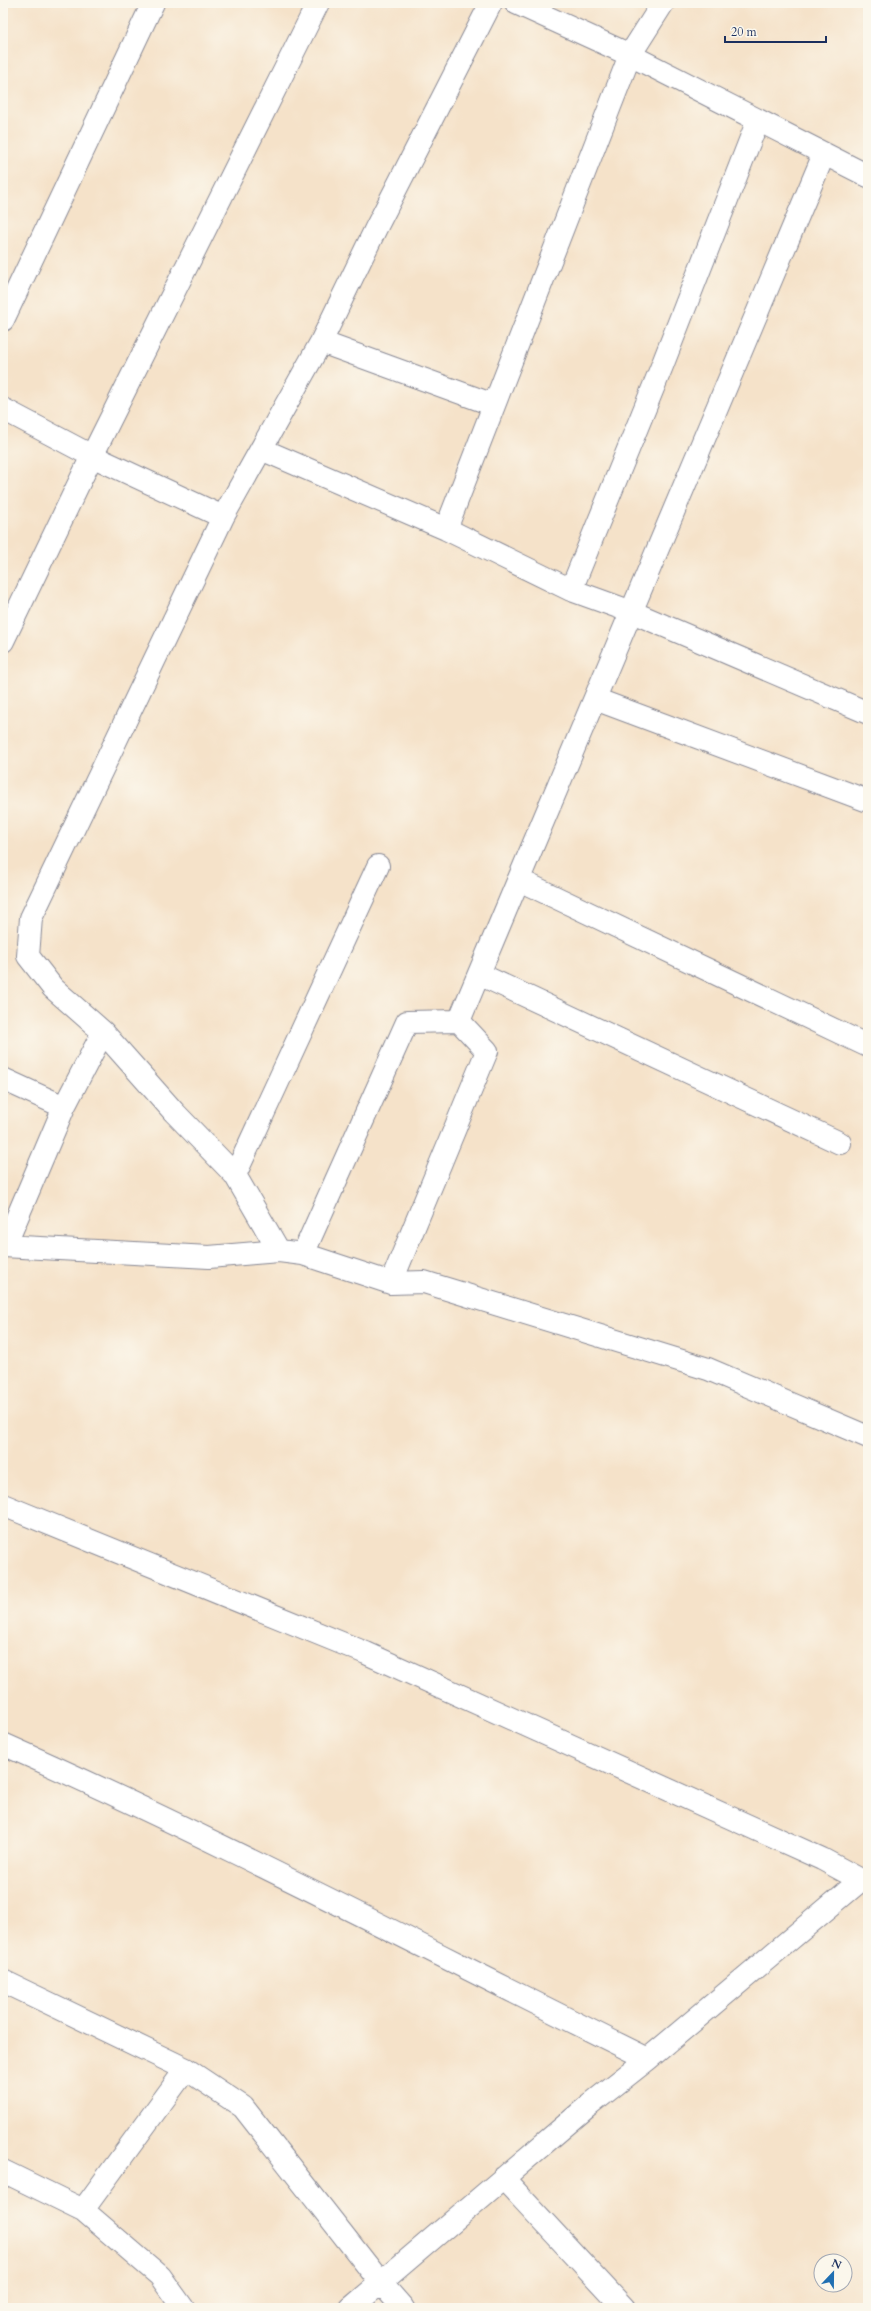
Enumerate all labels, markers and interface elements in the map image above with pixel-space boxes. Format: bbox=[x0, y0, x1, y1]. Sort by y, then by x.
scale bar bbox=[725, 18, 826, 44]
text: 20 m bbox=[731, 24, 758, 40]
north arrow bbox=[813, 2253, 853, 2293]
text: N bbox=[829, 2255, 844, 2273]

